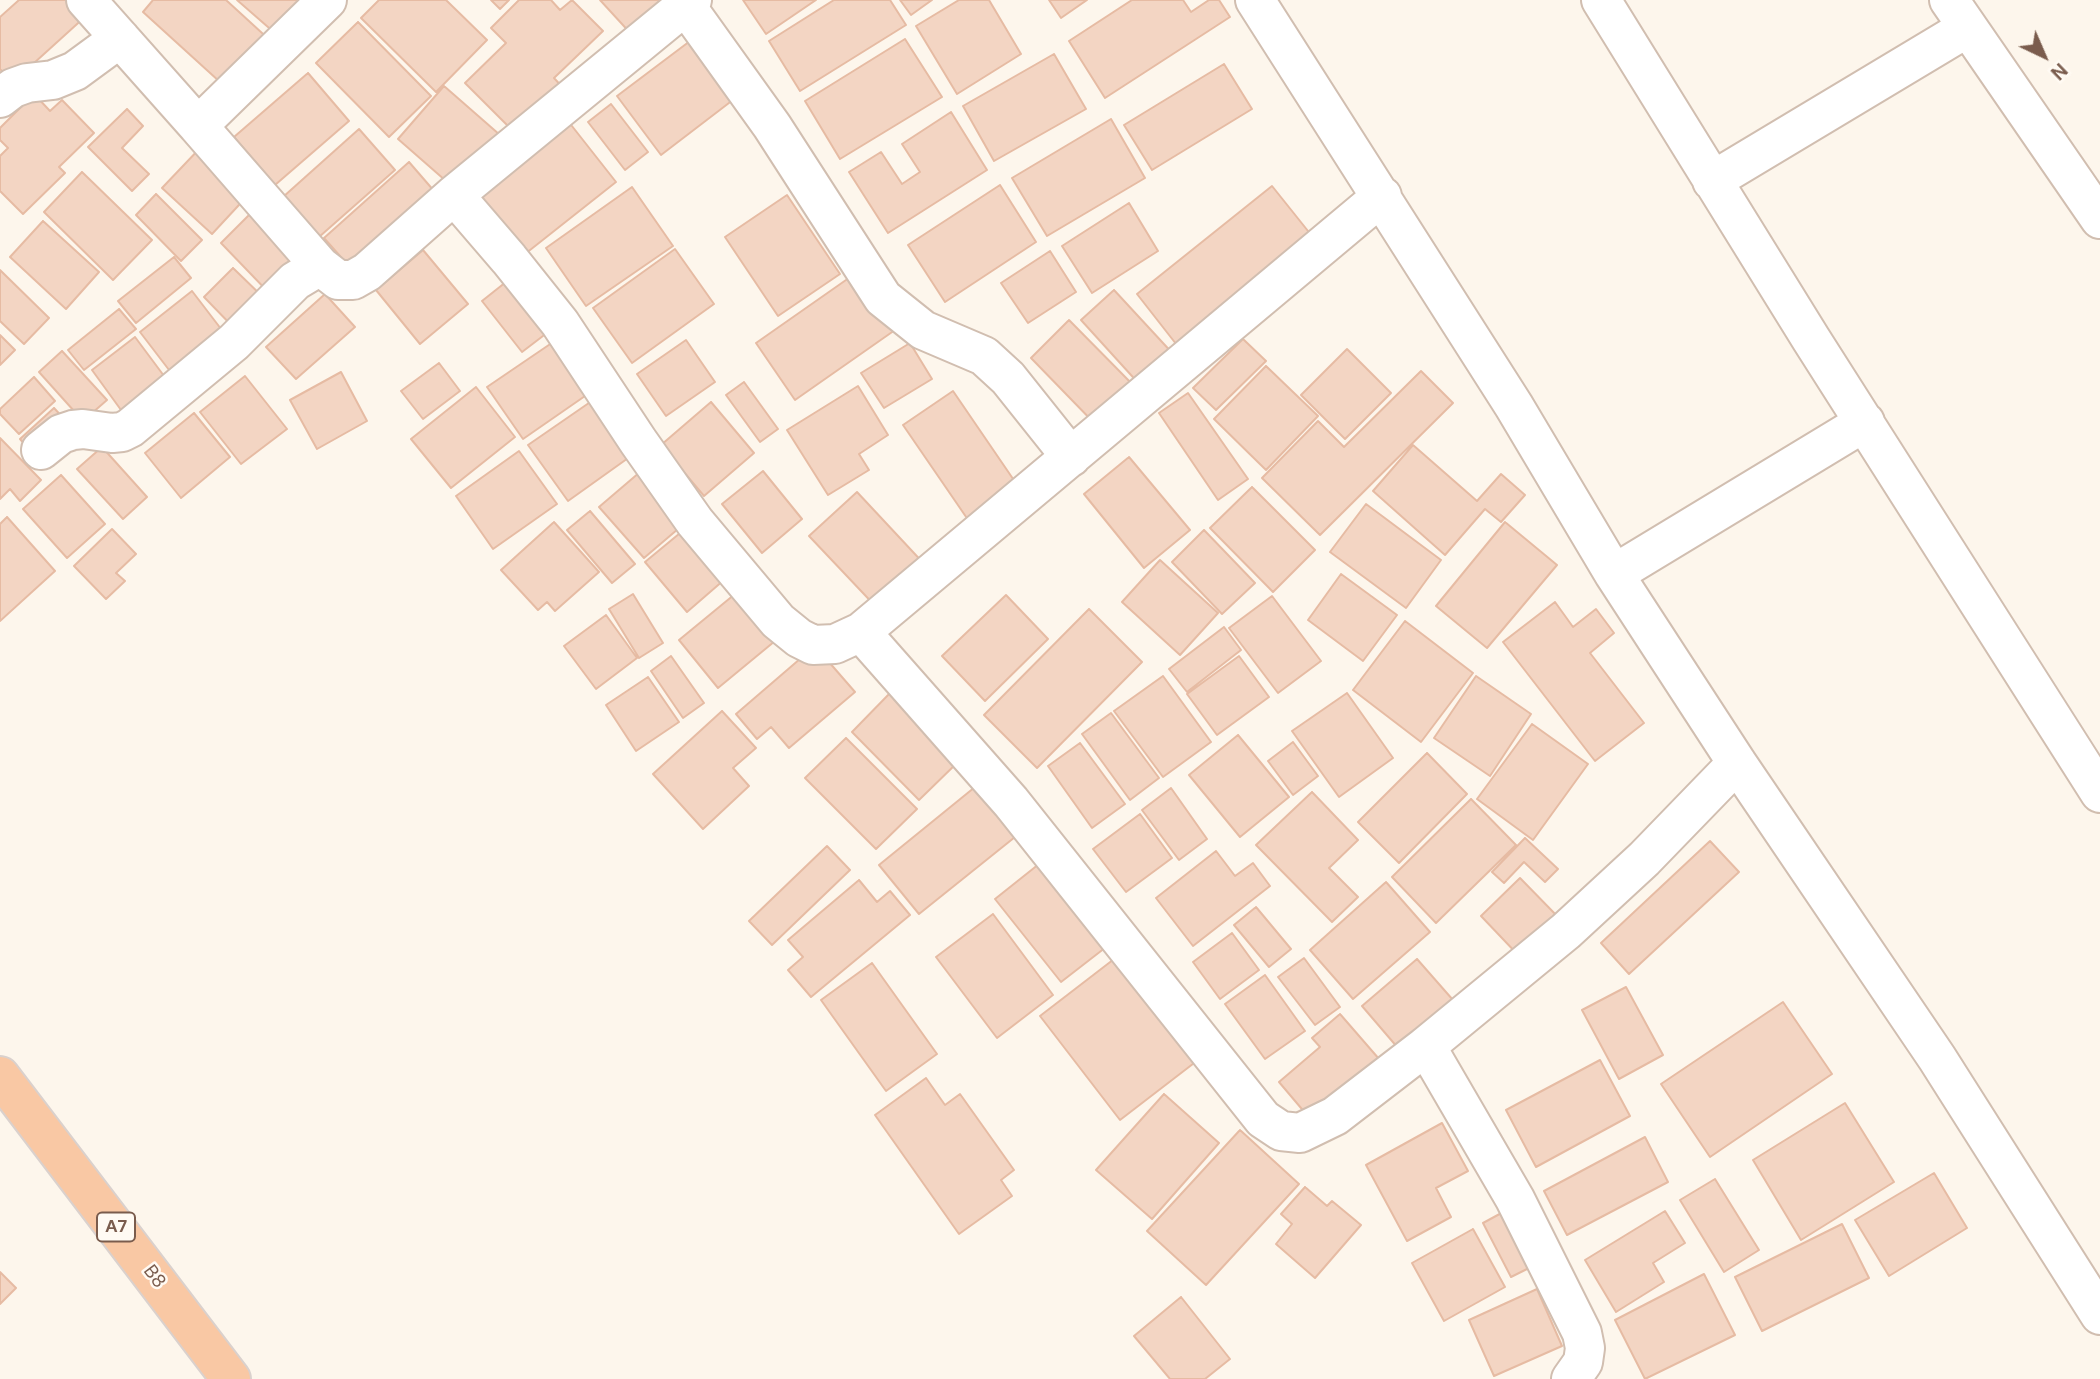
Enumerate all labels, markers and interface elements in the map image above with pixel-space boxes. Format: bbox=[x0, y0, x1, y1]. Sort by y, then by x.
north arrow bbox=[2009, 21, 2079, 91]
text: N bbox=[2045, 58, 2073, 85]
road number: A7 bbox=[97, 1212, 135, 1242]
street label: B8 bbox=[138, 1261, 170, 1293]

